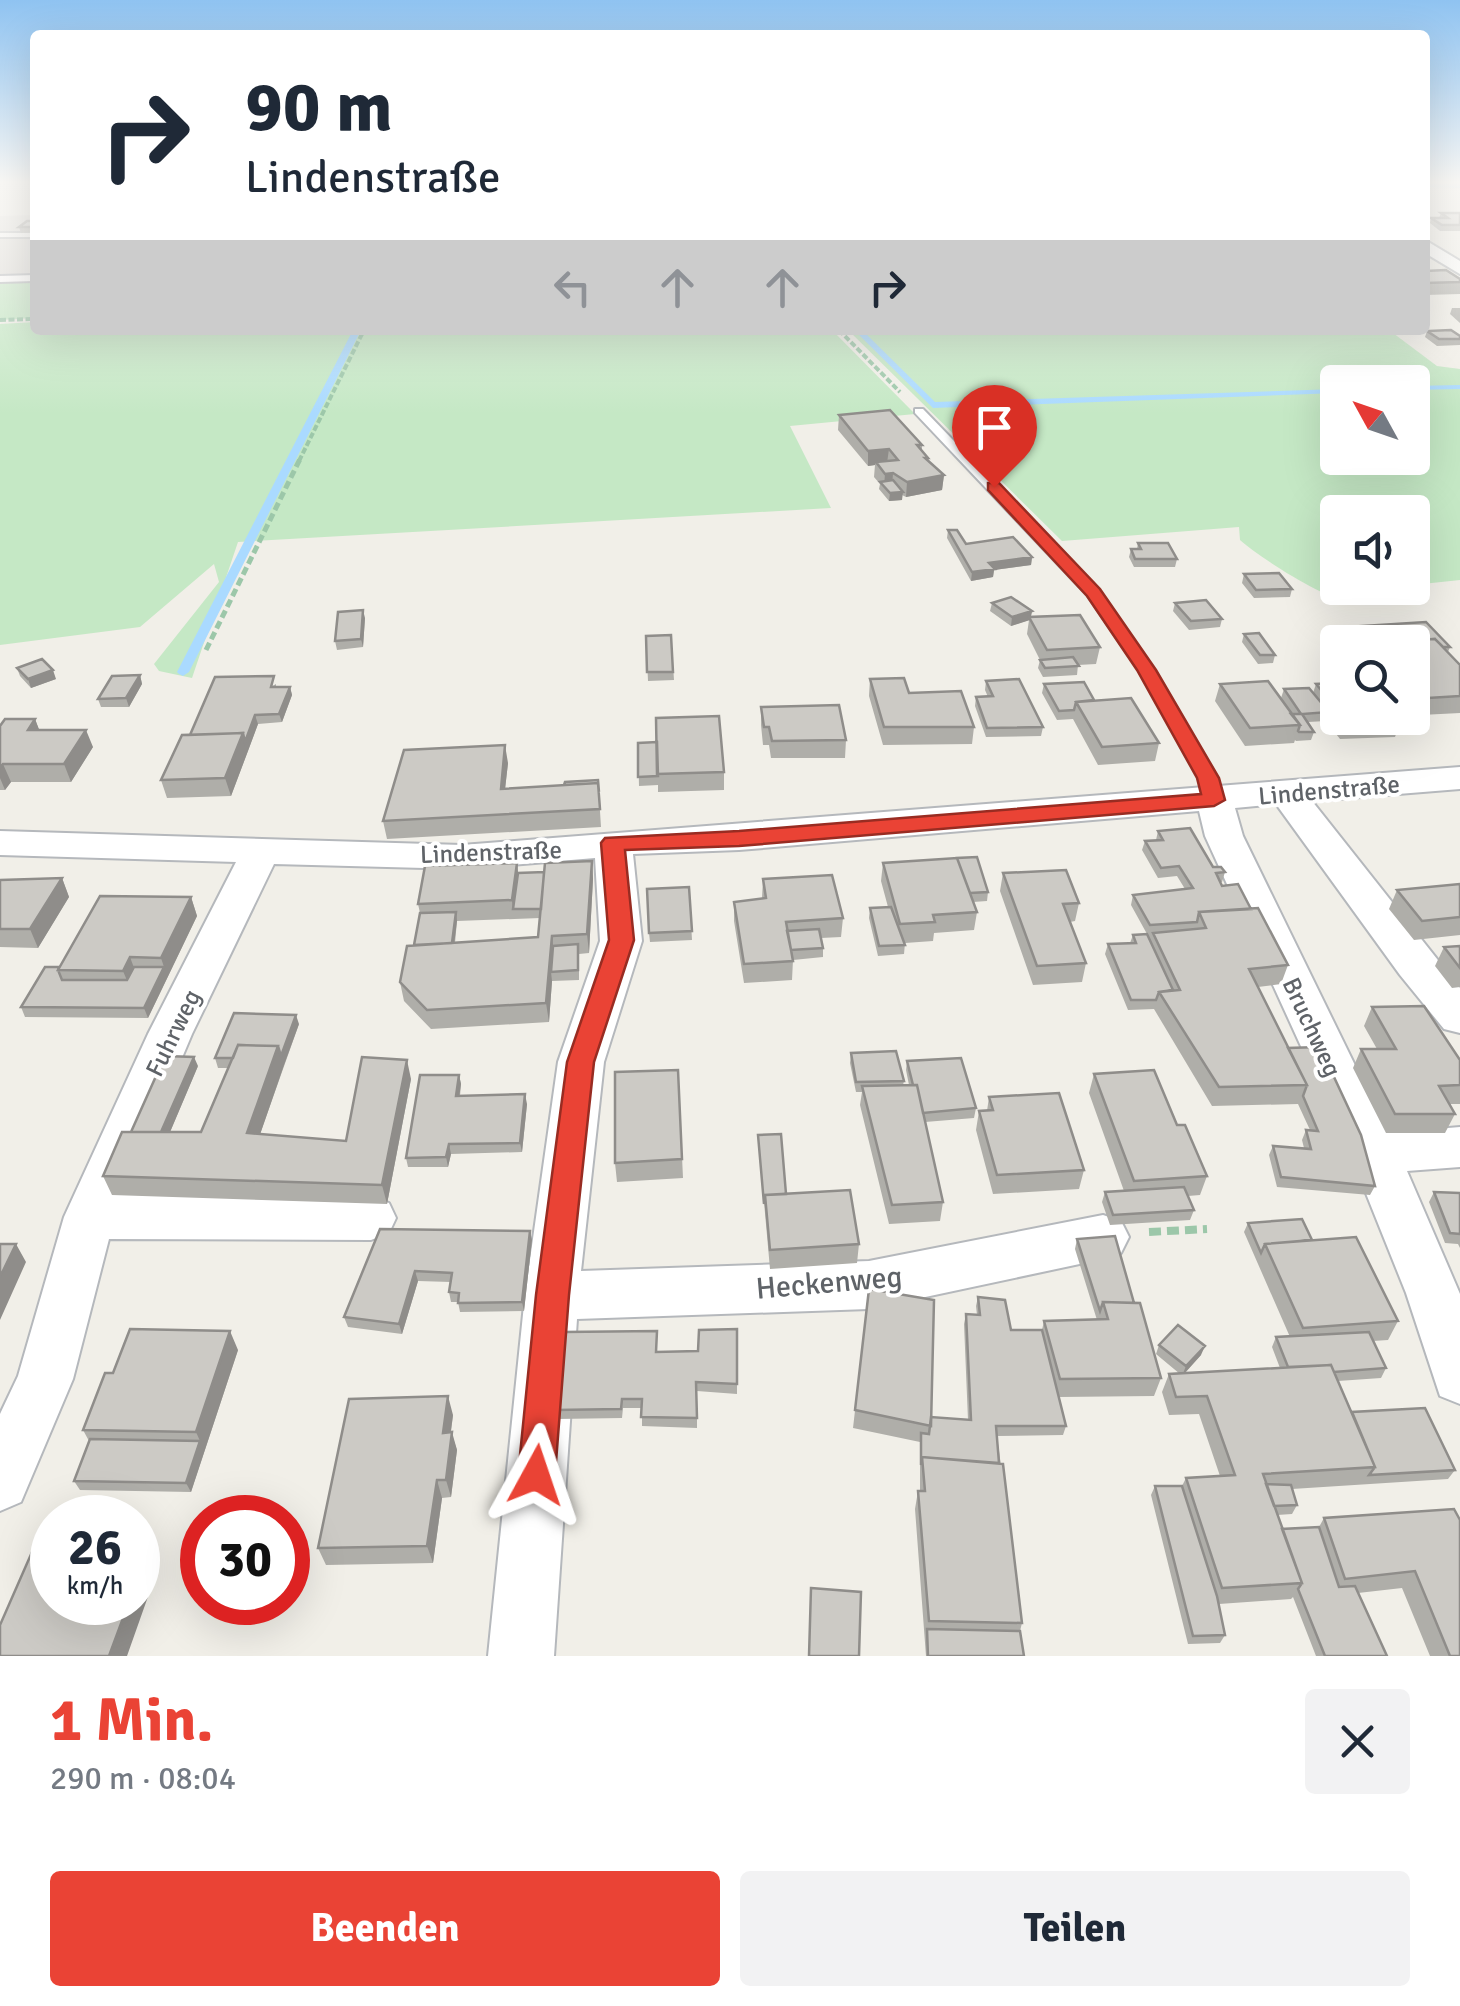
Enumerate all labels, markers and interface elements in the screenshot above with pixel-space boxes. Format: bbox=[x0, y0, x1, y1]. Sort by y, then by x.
text: 90 m bbox=[245, 64, 393, 150]
icon: right bbox=[80, 70, 210, 200]
text: Lindenstraße bbox=[245, 150, 501, 205]
icon: left bbox=[545, 260, 600, 315]
icon: ahead bbox=[650, 260, 705, 315]
icon: ahead bbox=[755, 260, 810, 315]
icon: right bbox=[860, 260, 915, 315]
north arrow bbox=[1320, 365, 1430, 475]
map controls bbox=[1320, 365, 1430, 735]
pin bbox=[952, 385, 1037, 488]
icon: arrive bbox=[967, 400, 1022, 455]
button: sound bbox=[1320, 495, 1430, 605]
button: search bbox=[1320, 625, 1430, 735]
street label: Lindenstraße bbox=[1257, 768, 1401, 812]
street label: Lindenstraße bbox=[420, 834, 562, 870]
street label: Bruchweg bbox=[1276, 972, 1348, 1082]
street label: Fuhrweg bbox=[139, 984, 207, 1082]
street label: Heckenweg bbox=[754, 1258, 904, 1308]
position arrow bbox=[484, 1423, 588, 1527]
speed limit sign: 30 bbox=[180, 1495, 310, 1625]
text: 26 bbox=[68, 1517, 122, 1579]
text: km/h bbox=[67, 1570, 123, 1601]
text: 1 Min. bbox=[50, 1684, 214, 1758]
button: close bbox=[1305, 1689, 1410, 1794]
text: 290 m · 08:04 bbox=[50, 1759, 236, 1798]
button: Beenden bbox=[50, 1871, 720, 1986]
button: Teilen bbox=[740, 1871, 1410, 1986]

